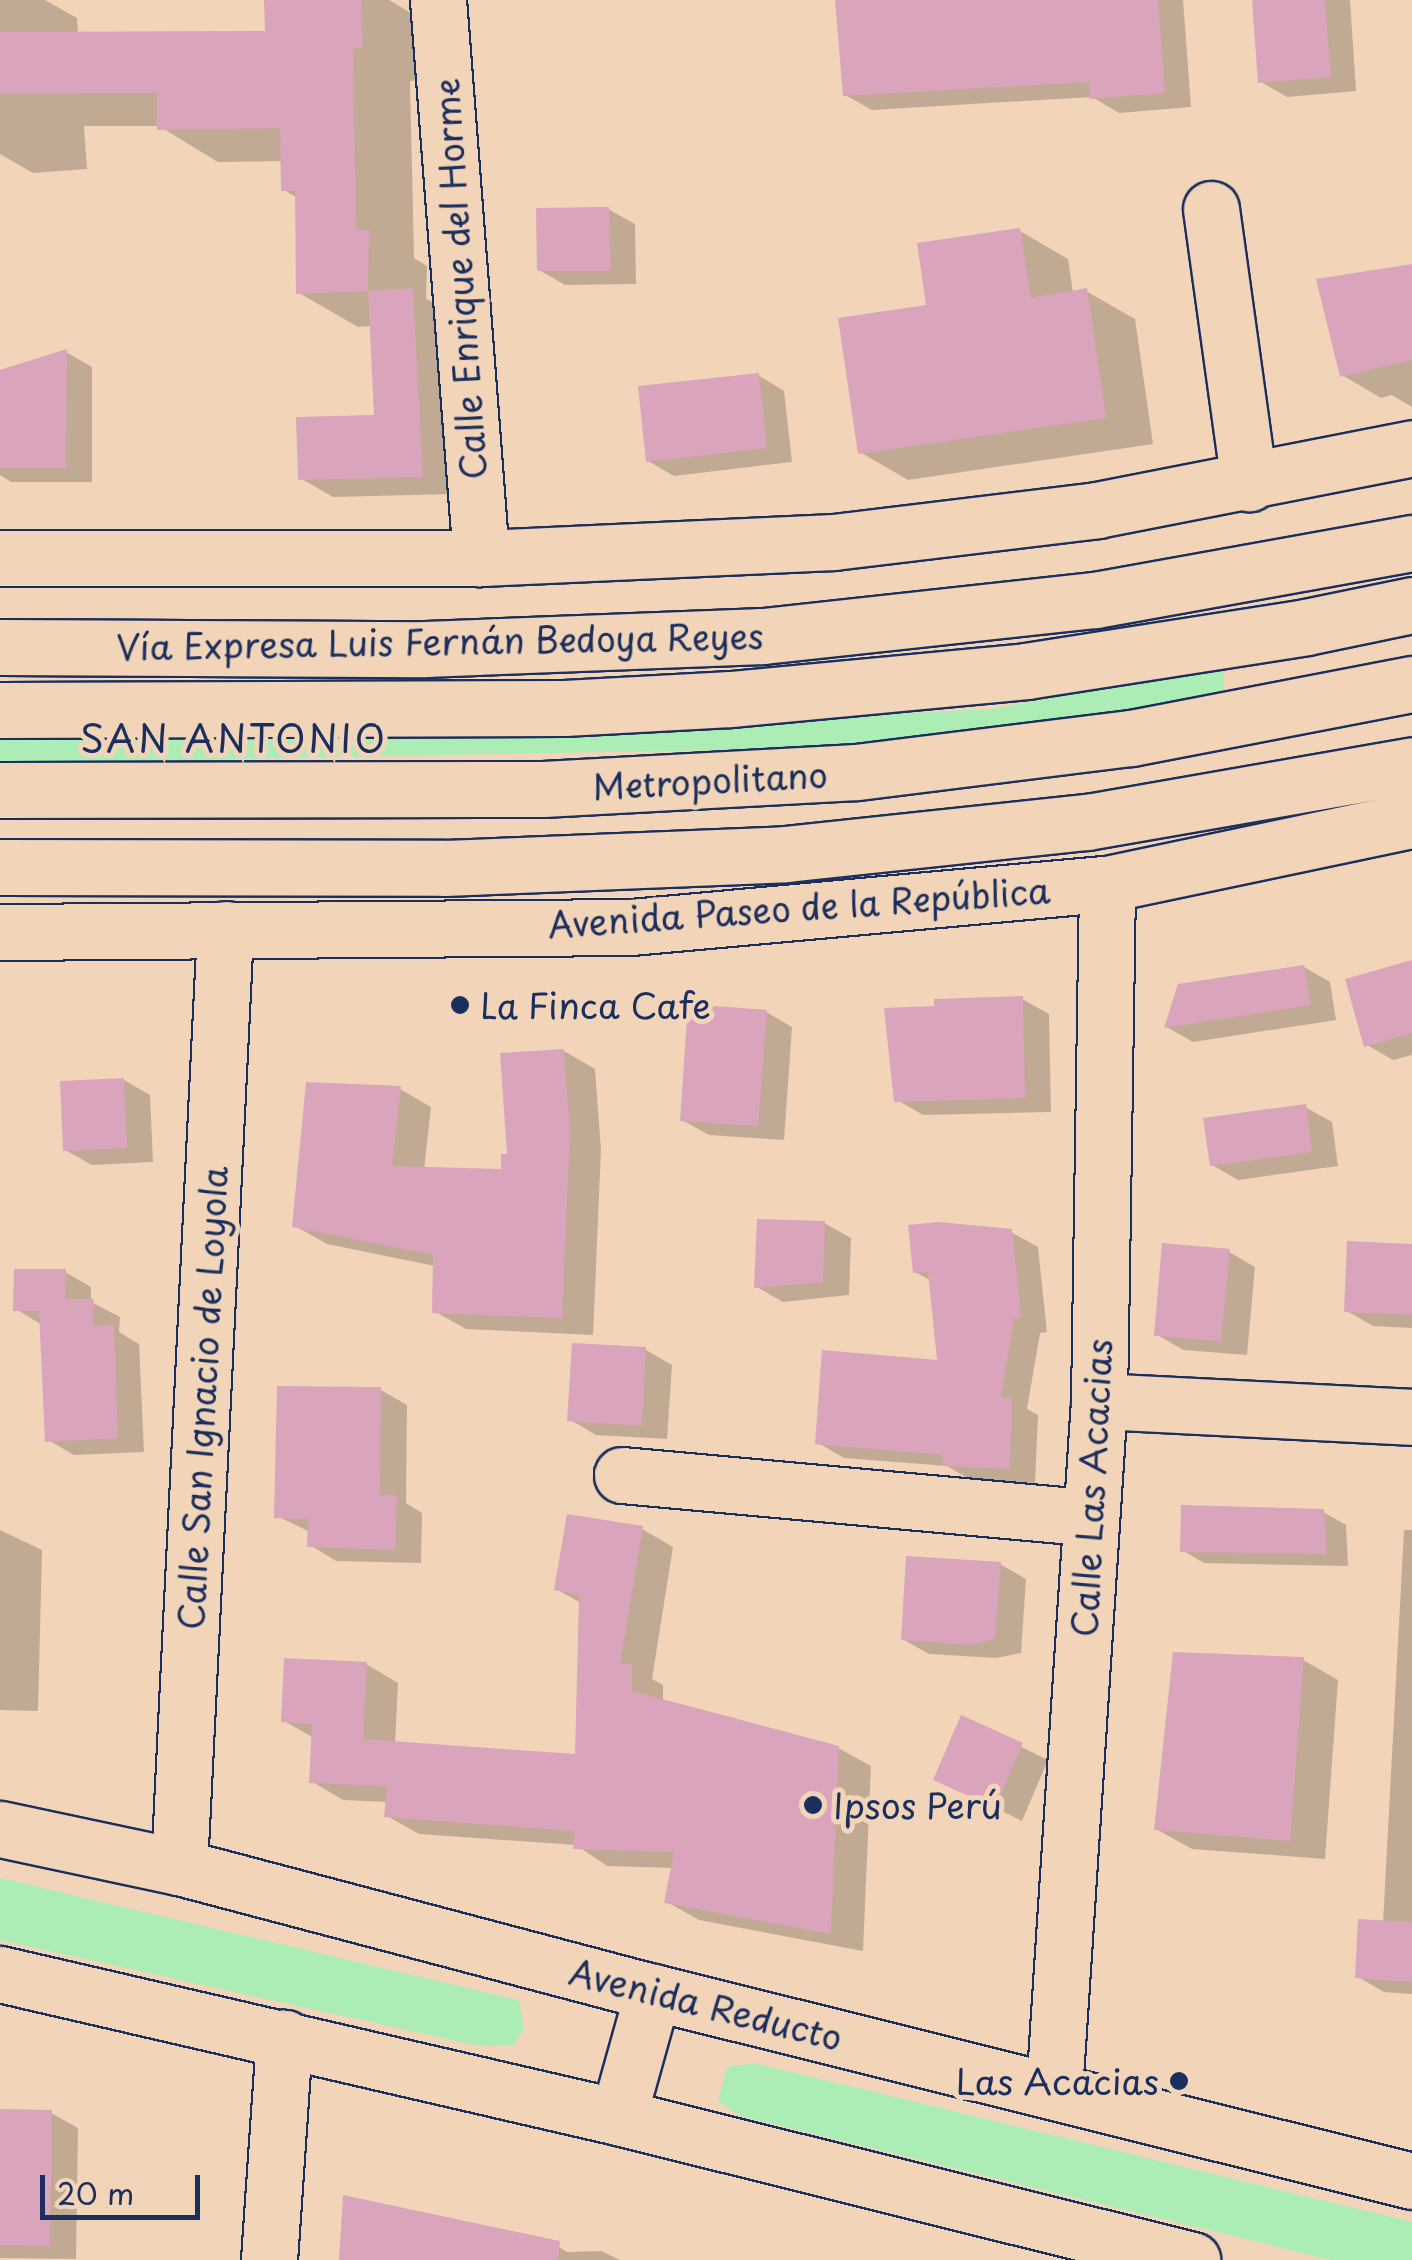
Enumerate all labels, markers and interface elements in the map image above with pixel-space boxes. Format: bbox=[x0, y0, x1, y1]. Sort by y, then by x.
street label: Calle Enrique del Horme bbox=[424, 74, 494, 484]
street label: Vía Expresa Luis Fernán Bedoya Reyes bbox=[116, 614, 764, 668]
district label: SAN ANTONIO bbox=[80, 715, 388, 761]
street label: Metropolitano bbox=[591, 753, 829, 807]
street label: Avenida Paseo de la República bbox=[544, 868, 1054, 946]
place label: La Finca Cafe bbox=[480, 984, 713, 1026]
marker: La Finca Cafe bbox=[449, 994, 471, 1016]
street label: Calle San Ignacio de Loyola bbox=[169, 1165, 235, 1631]
street label: Calle Las Acacias bbox=[1062, 1337, 1120, 1639]
place label: Ipsos Perú bbox=[833, 1784, 1003, 1826]
marker: Ipsos Perú bbox=[802, 1794, 824, 1816]
street label: Avenida Reducto bbox=[565, 1950, 847, 2058]
place label: Las Acacias bbox=[956, 2060, 1159, 2102]
marker: Las Acacias bbox=[1168, 2070, 1190, 2092]
scale bar bbox=[45, 2155, 205, 2217]
text: 20 m bbox=[57, 2170, 134, 2215]

